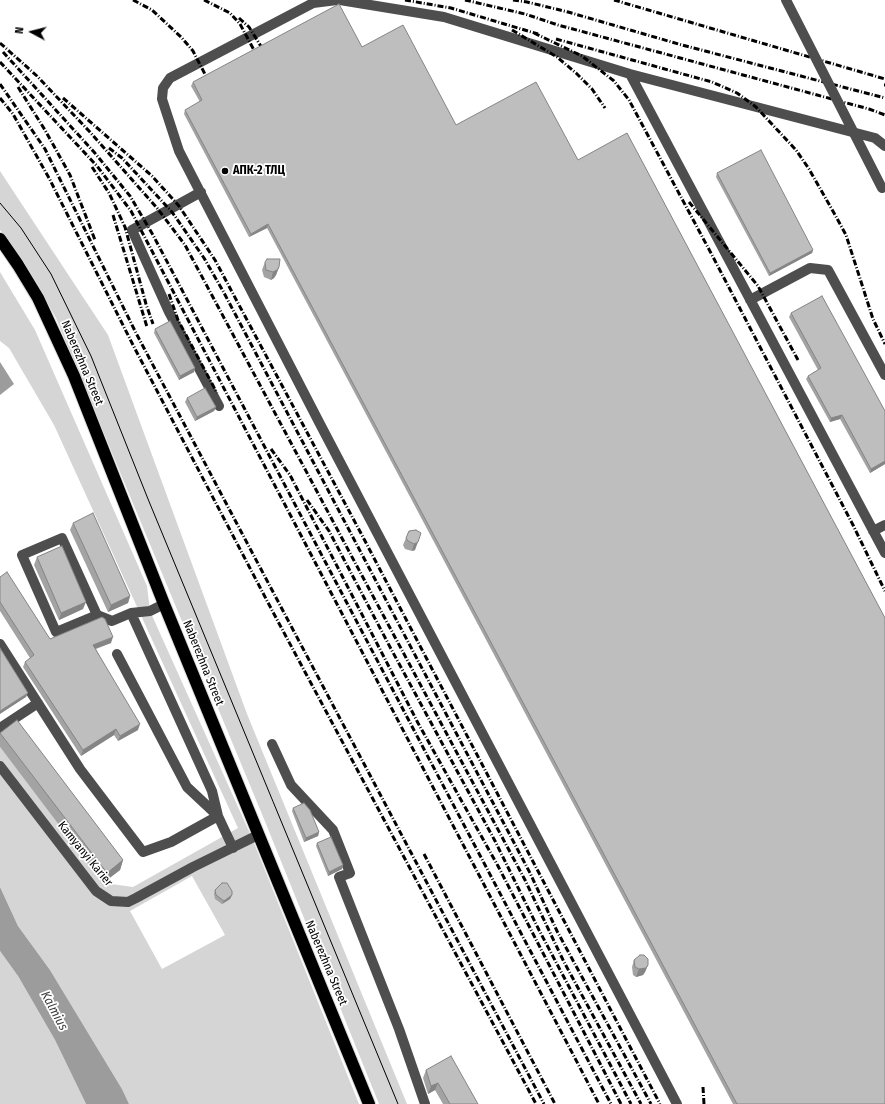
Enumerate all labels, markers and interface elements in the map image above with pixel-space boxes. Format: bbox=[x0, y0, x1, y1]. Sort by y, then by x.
north arrow bbox=[12, 12, 52, 52]
text: N bbox=[13, 26, 26, 35]
place label: АПК-2 ТЛЦ bbox=[233, 164, 285, 178]
marker: АПК-2 ТЛЦ bbox=[220, 166, 230, 176]
street label: Naberezhna Street bbox=[58, 318, 106, 408]
street label: Naberezhna Street bbox=[179, 618, 227, 708]
street label: Kamyanyi Karier bbox=[54, 819, 116, 889]
street label: Naberezhna Street bbox=[302, 918, 350, 1008]
water label: Kalmius bbox=[37, 989, 71, 1033]

